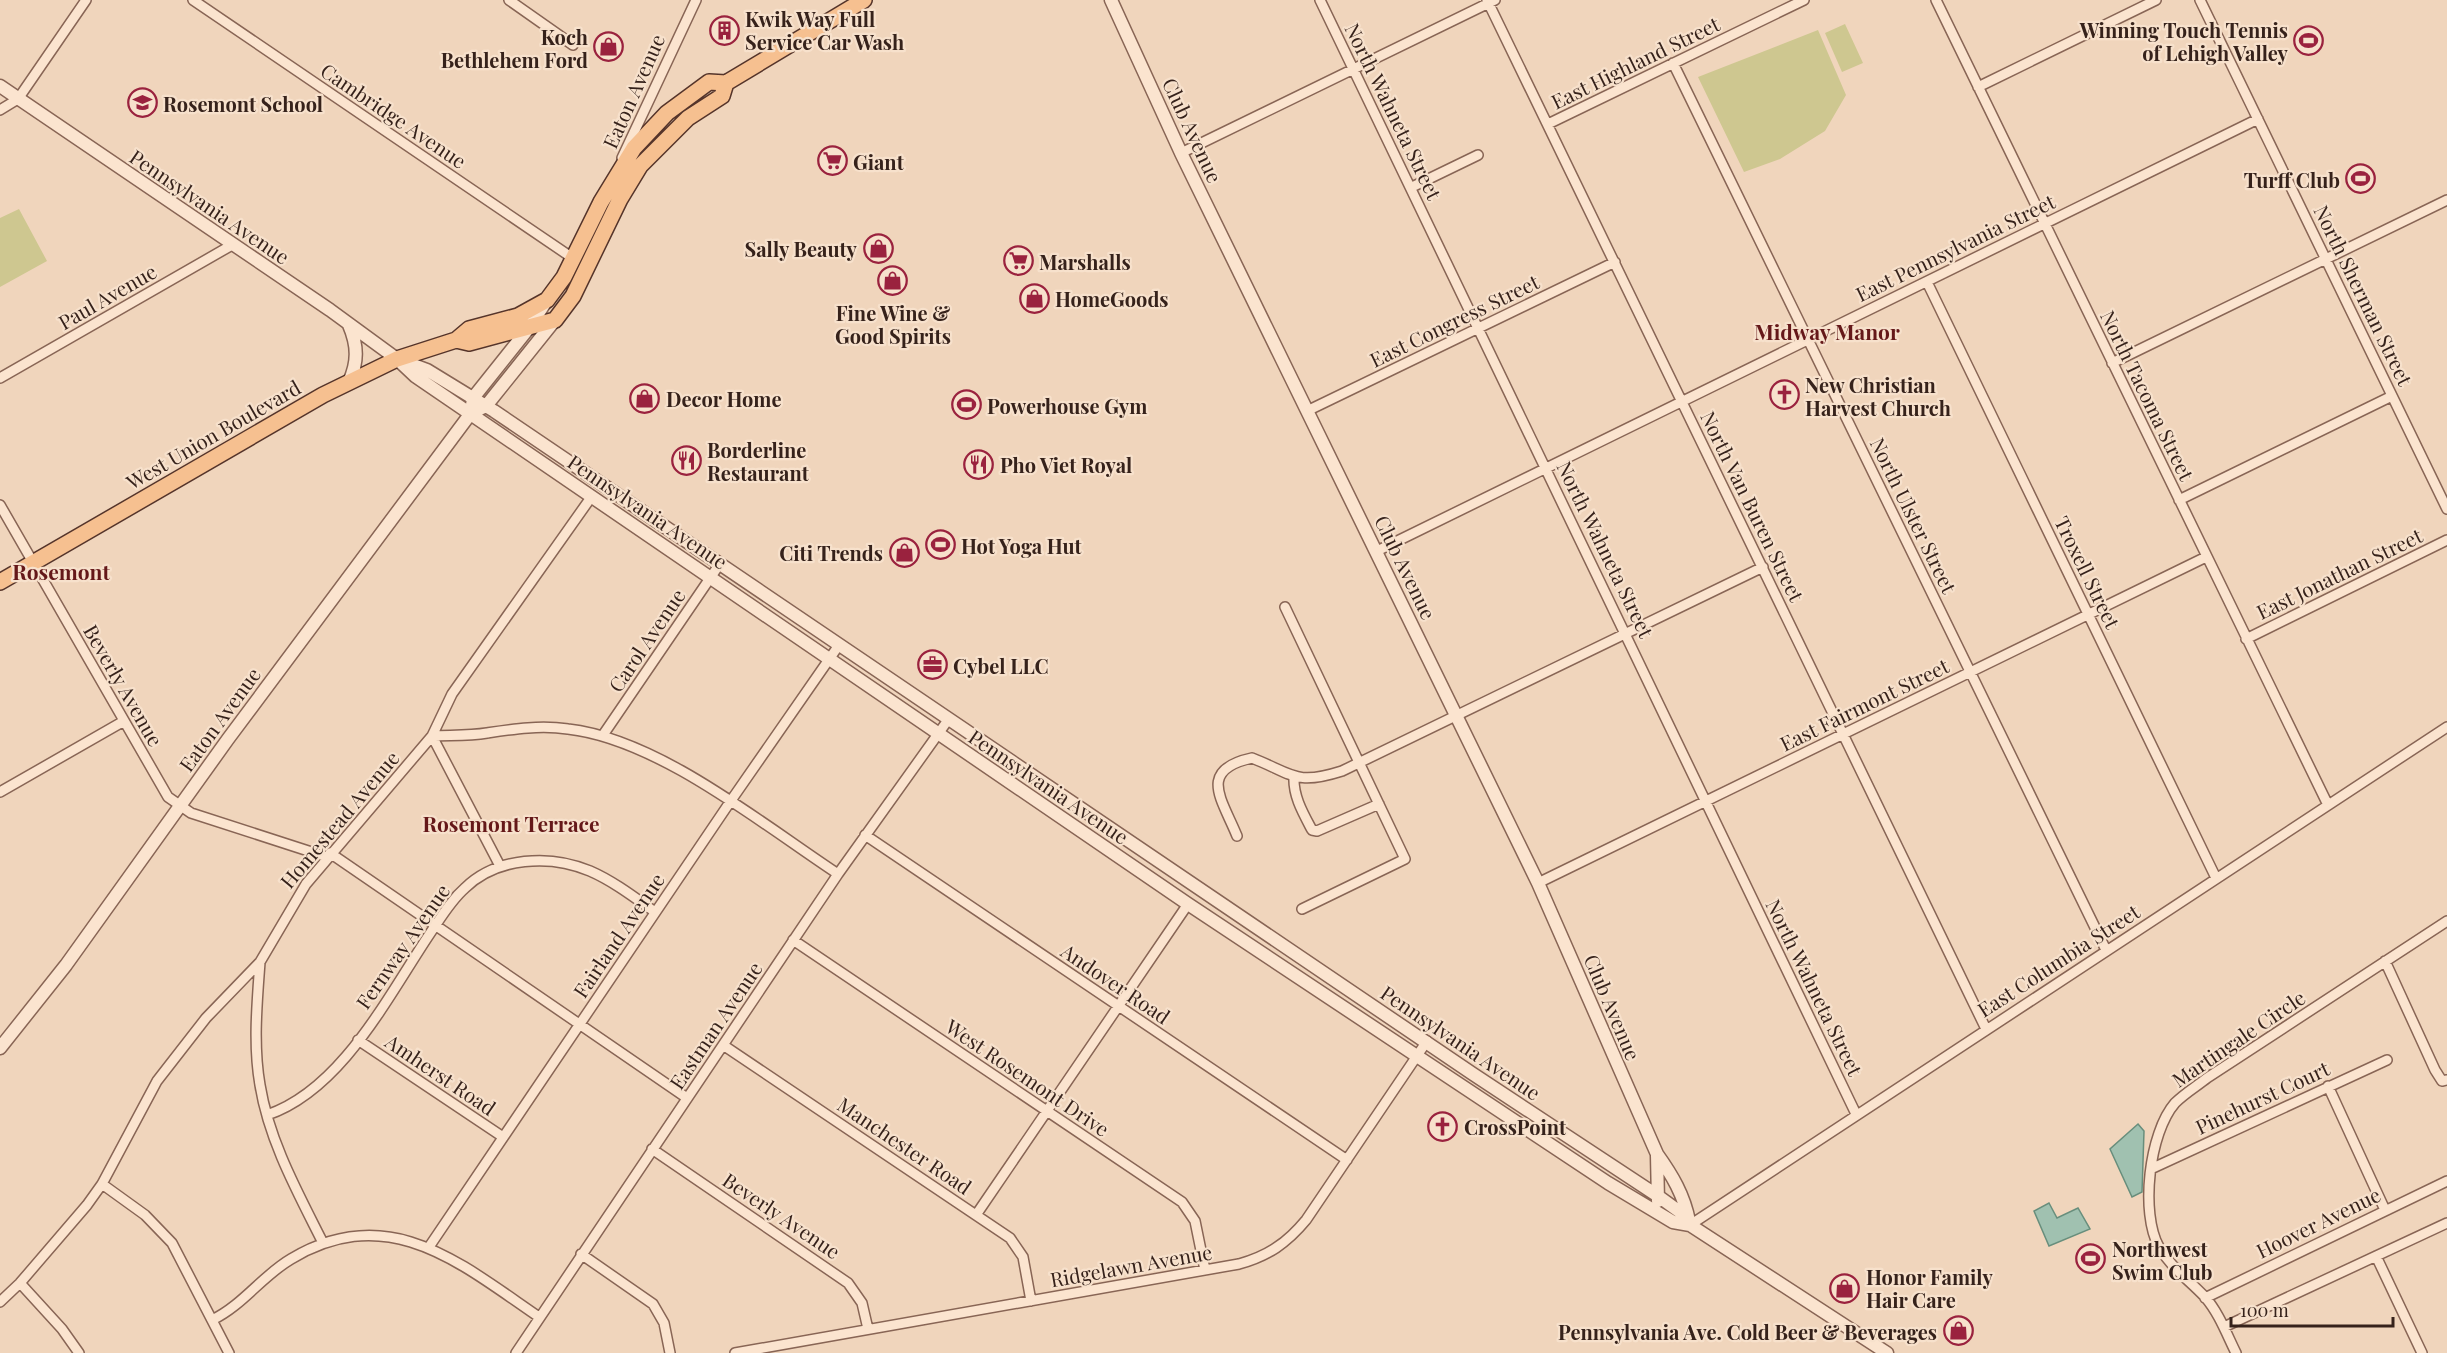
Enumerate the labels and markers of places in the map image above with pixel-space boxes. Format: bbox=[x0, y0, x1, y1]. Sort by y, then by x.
place label: Kwik Way Full Service Car Wash bbox=[745, 5, 904, 55]
building icon: Kwik Way Full Service Car Wash bbox=[708, 14, 740, 46]
place label: Winning Touch Tennis of Lehigh Valley bbox=[2079, 16, 2289, 66]
place label: Koch Bethlehem Ford bbox=[441, 23, 588, 73]
sports icon: Winning Touch Tennis of Lehigh Valley bbox=[2293, 25, 2325, 57]
shop icon: Koch Bethlehem Ford bbox=[593, 31, 625, 63]
school or university icon: Rosemont School bbox=[126, 87, 158, 119]
place label: Rosemont School bbox=[163, 90, 323, 117]
supermarket icon: Giant bbox=[816, 145, 848, 177]
place label: Giant bbox=[853, 148, 905, 175]
sports icon: Turff Club bbox=[2345, 163, 2377, 195]
place label: Turff Club bbox=[2244, 166, 2340, 193]
shop icon: Sally Beauty bbox=[862, 232, 894, 264]
place label: Sally Beauty bbox=[745, 235, 858, 262]
supermarket icon: Marshalls bbox=[1002, 245, 1034, 277]
place label: Marshalls bbox=[1039, 248, 1131, 275]
shop icon: Fine Wine & Good Spirits bbox=[877, 265, 909, 297]
shop icon: HomeGoods bbox=[1018, 282, 1050, 314]
place label: HomeGoods bbox=[1055, 285, 1169, 312]
place label: Fine Wine & Good Spirits bbox=[835, 299, 951, 349]
place label: New Christian Harvest Church bbox=[1805, 371, 1951, 421]
church icon: New Christian Harvest Church bbox=[1768, 379, 1800, 411]
shop icon: Decor Home bbox=[629, 382, 661, 414]
place label: Decor Home bbox=[666, 385, 782, 412]
sports icon: Powerhouse Gym bbox=[950, 389, 982, 421]
place label: Powerhouse Gym bbox=[987, 392, 1147, 419]
place label: Borderline Restaurant bbox=[707, 436, 810, 486]
restaurant icon: Borderline Restaurant bbox=[670, 445, 702, 477]
restaurant icon: Pho Viet Royal bbox=[963, 448, 995, 480]
place label: Pho Viet Royal bbox=[1000, 451, 1132, 478]
sports icon: Hot Yoga Hut bbox=[924, 529, 956, 561]
place label: Hot Yoga Hut bbox=[961, 532, 1083, 559]
shop icon: Citi Trends bbox=[888, 536, 920, 568]
place label: Citi Trends bbox=[779, 539, 883, 566]
office icon: Cybel LLC bbox=[916, 649, 948, 681]
place label: Cybel LLC bbox=[953, 652, 1049, 679]
church icon: CrossPoint bbox=[1427, 1110, 1459, 1142]
place label: CrossPoint bbox=[1464, 1113, 1567, 1140]
place label: Northwest Swim Club bbox=[2112, 1235, 2213, 1285]
sports icon: Northwest Swim Club bbox=[2075, 1243, 2107, 1275]
place label: Honor Family Hair Care bbox=[1866, 1263, 1994, 1313]
shop icon: Honor Family Hair Care bbox=[1829, 1272, 1861, 1304]
shop icon: Pennsylvania Ave. Cold Beer & Beverages bbox=[1942, 1315, 1974, 1347]
place label: Pennsylvania Ave. Cold Beer & Beverages bbox=[1558, 1318, 1937, 1345]

